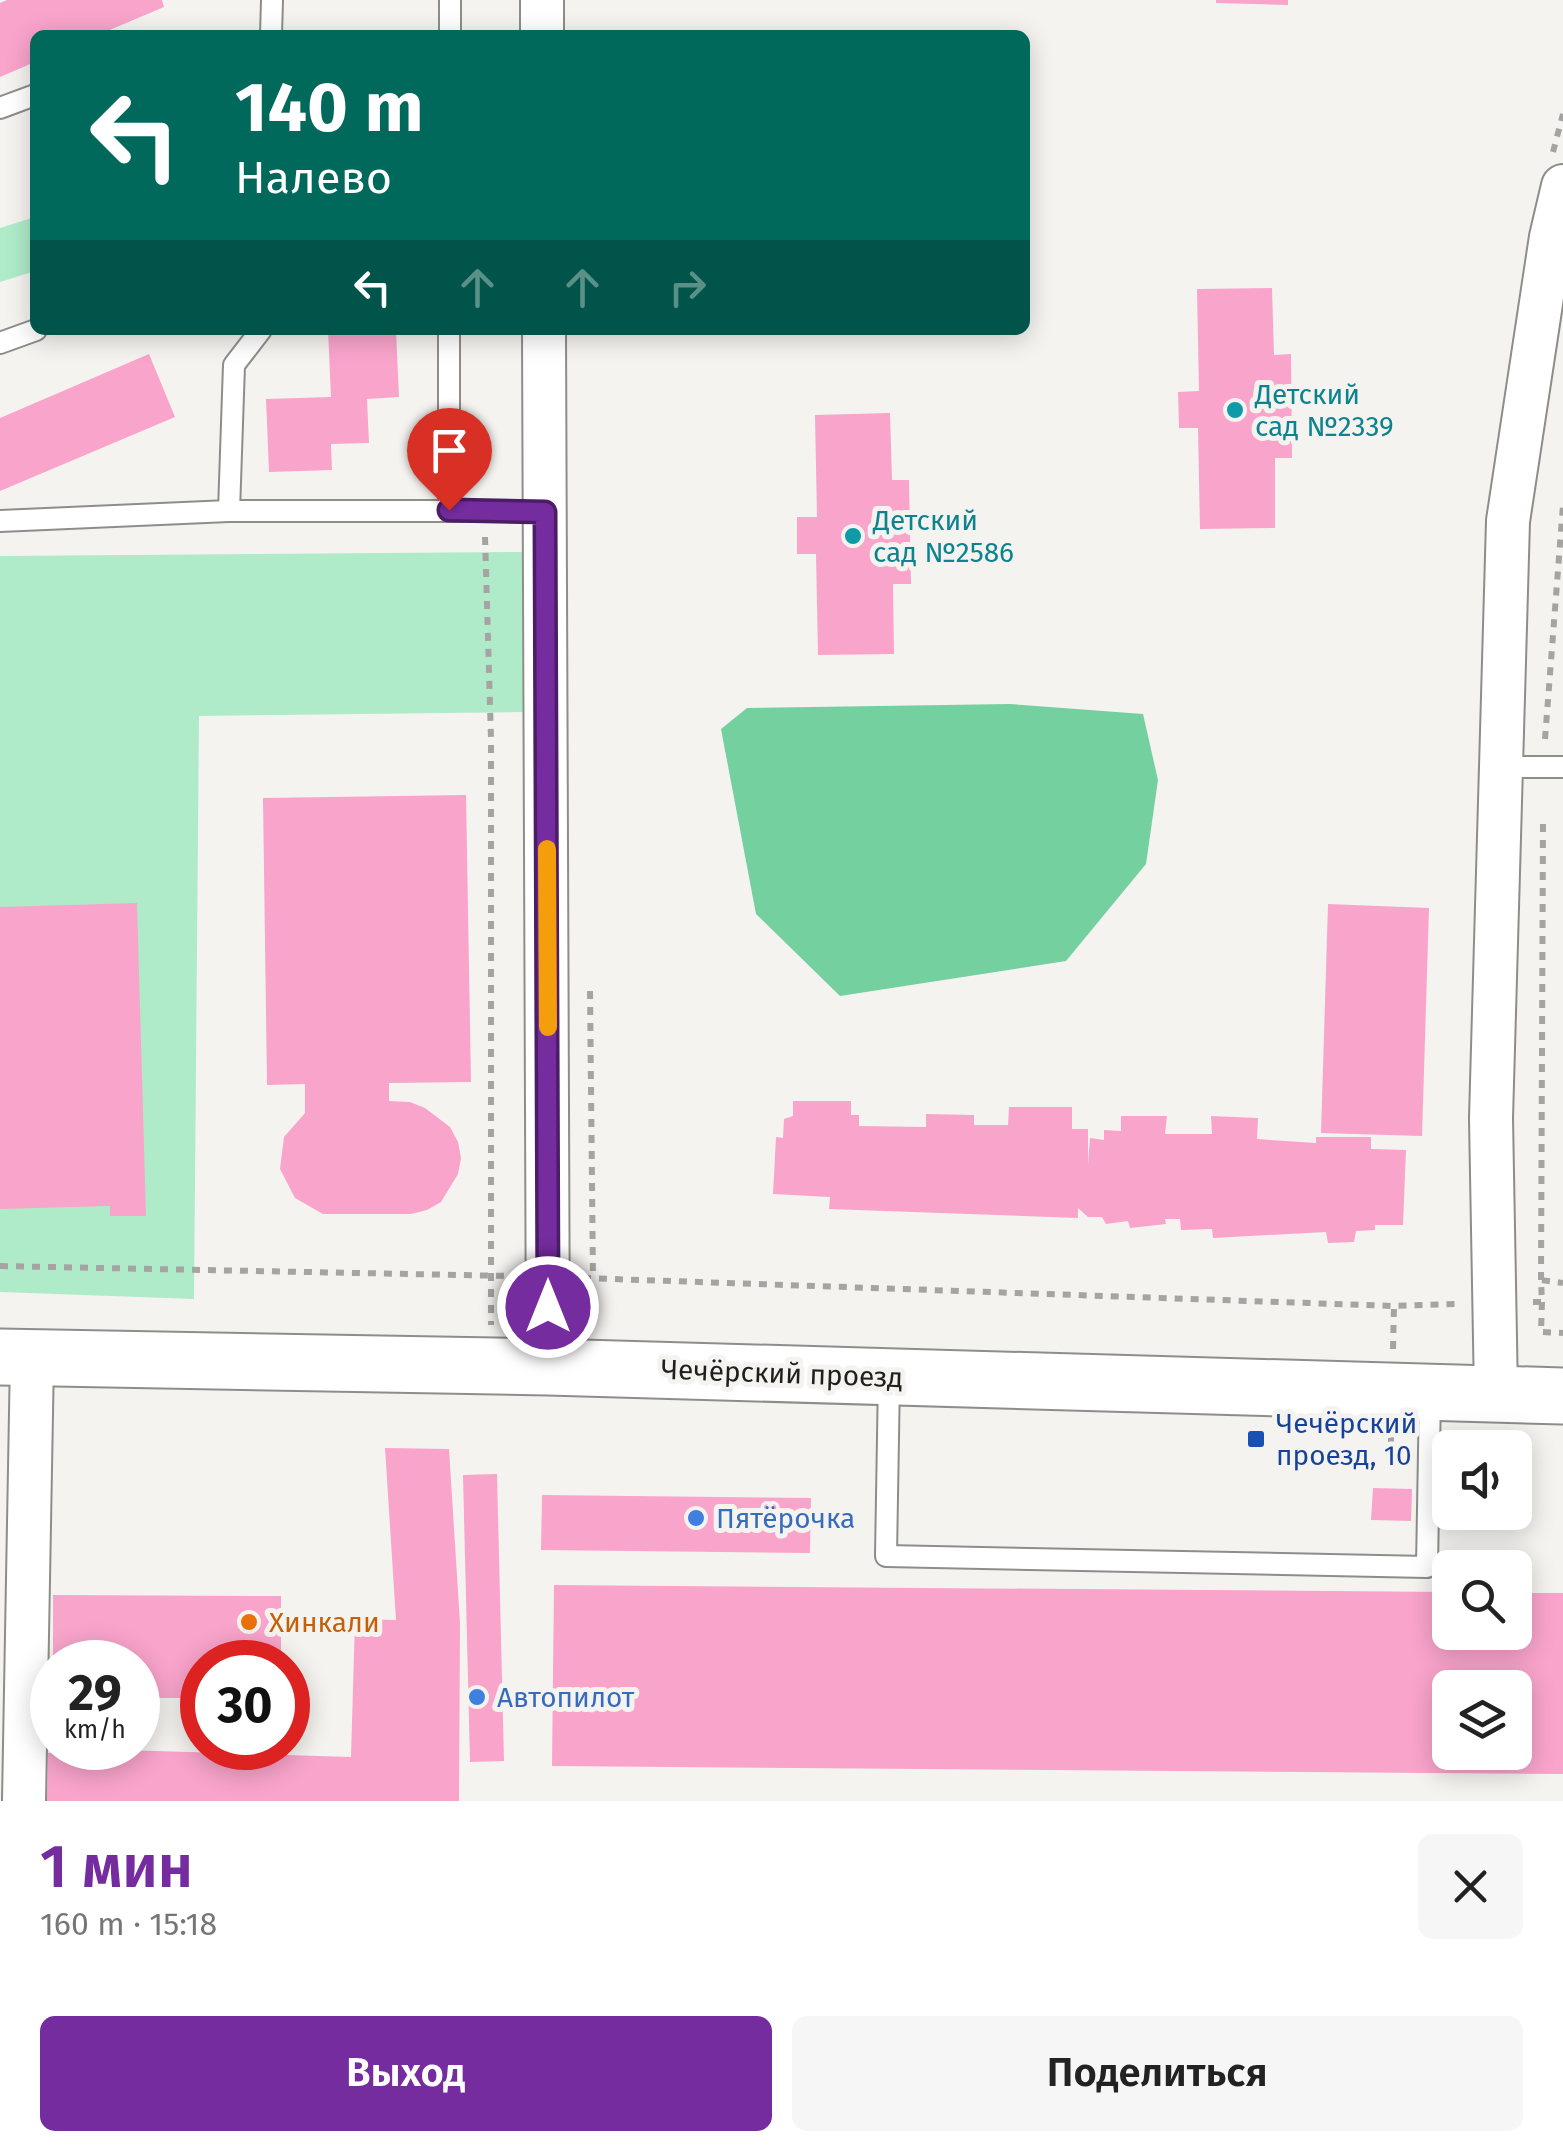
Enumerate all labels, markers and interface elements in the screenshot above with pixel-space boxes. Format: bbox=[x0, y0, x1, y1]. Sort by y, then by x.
text: 140 m bbox=[235, 66, 424, 150]
icon: left bbox=[70, 70, 200, 200]
text: Налево bbox=[235, 151, 392, 205]
icon: left bbox=[345, 260, 400, 315]
icon: ahead bbox=[450, 260, 505, 315]
icon: ahead bbox=[555, 260, 610, 315]
icon: right bbox=[660, 260, 715, 315]
place label: Детский сад №2339 bbox=[1254, 378, 1394, 443]
marker: Детский сад №2339 bbox=[1224, 399, 1246, 421]
pin bbox=[407, 408, 492, 511]
icon: arrive bbox=[422, 423, 477, 478]
place label: Детский сад №2586 bbox=[872, 504, 1014, 569]
marker: Детский сад №2586 bbox=[842, 525, 864, 547]
position arrow bbox=[496, 1255, 600, 1359]
street label: Чечёрский проезд bbox=[660, 1353, 904, 1394]
place label: Чечёрский проезд, 10 bbox=[1276, 1407, 1417, 1472]
marker: Чечёрский проезд, 10 bbox=[1245, 1428, 1267, 1450]
map controls bbox=[1432, 1430, 1532, 1770]
button: sound bbox=[1432, 1430, 1532, 1530]
place label: Пятёрочка bbox=[716, 1502, 855, 1535]
marker: Пятёрочка bbox=[685, 1507, 707, 1529]
button: search bbox=[1432, 1550, 1532, 1650]
place label: Хинкали bbox=[269, 1606, 380, 1639]
marker: Хинкали bbox=[238, 1611, 260, 1633]
speed limit sign: 30 bbox=[180, 1640, 310, 1770]
text: 29 bbox=[68, 1663, 122, 1723]
button: layers bbox=[1432, 1670, 1532, 1770]
place label: Автопилот bbox=[497, 1681, 635, 1714]
marker: Автопилот bbox=[466, 1686, 488, 1708]
text: km/h bbox=[64, 1715, 126, 1745]
text: 1 мин bbox=[40, 1831, 193, 1903]
button: close bbox=[1418, 1834, 1523, 1939]
text: 160 m · 15:18 bbox=[40, 1905, 217, 1943]
button: Выход bbox=[40, 2016, 772, 2131]
button: Поделиться bbox=[792, 2016, 1523, 2131]

